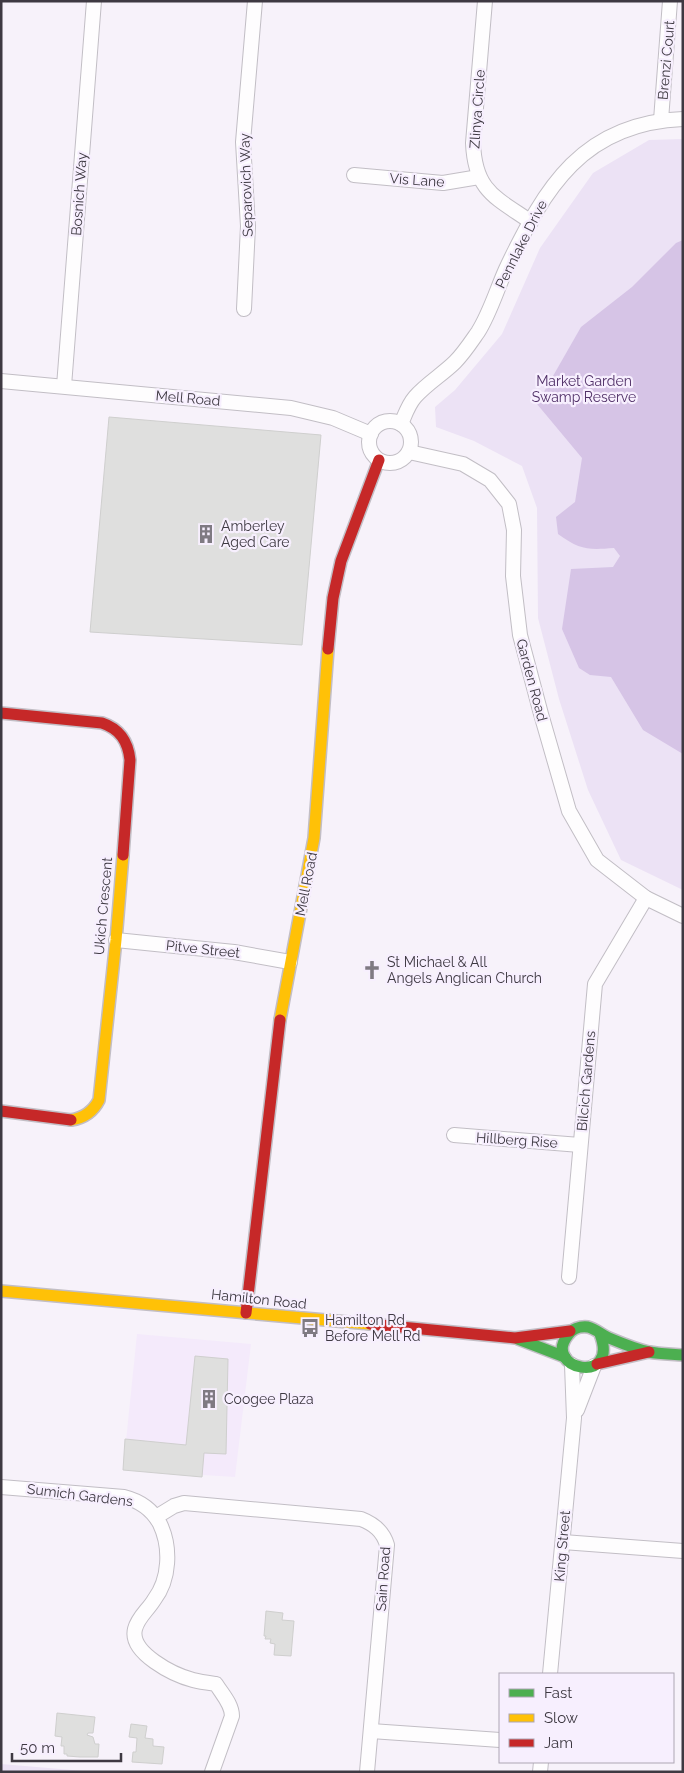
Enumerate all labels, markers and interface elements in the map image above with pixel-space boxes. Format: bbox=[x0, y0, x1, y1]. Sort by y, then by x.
street label: Brenzi Court bbox=[655, 19, 677, 100]
street label: Zlinya Circle bbox=[466, 69, 488, 149]
street label: Separovich Way bbox=[236, 132, 256, 237]
street label: Bosnich Way bbox=[68, 151, 90, 236]
street label: Vis Lane bbox=[389, 170, 445, 190]
street label: Pennlake Drive bbox=[492, 197, 550, 291]
park label: Market Garden Swamp Reserve bbox=[532, 373, 636, 405]
street label: Mell Road bbox=[155, 387, 221, 409]
place label: Amberley Aged Care bbox=[221, 518, 290, 550]
building icon: Amberley Aged Care bbox=[195, 523, 217, 545]
street label: Garden Road bbox=[513, 637, 551, 723]
street label: Mell Road bbox=[292, 851, 320, 917]
street label: Ukich Crescent bbox=[91, 856, 115, 956]
street label: Pitve Street bbox=[165, 937, 241, 961]
place label: St Michael & All Angels Anglican Church bbox=[387, 954, 542, 986]
church icon: St Michael & All Angels Anglican Church bbox=[361, 959, 383, 981]
street label: Bilcich Gardens bbox=[574, 1030, 598, 1132]
street label: Hillberg Rise bbox=[476, 1129, 558, 1151]
street label: Hamilton Road bbox=[211, 1286, 307, 1312]
place label: Hamilton Rd Before Mell Rd bbox=[325, 1312, 420, 1344]
bus stop icon: Hamilton Rd Before Mell Rd bbox=[299, 1317, 321, 1339]
building icon: Coogee Plaza bbox=[198, 1388, 220, 1410]
place label: Coogee Plaza bbox=[224, 1391, 314, 1407]
street label: Sumich Gardens bbox=[26, 1481, 134, 1509]
street label: King Street bbox=[551, 1510, 573, 1582]
street label: Sain Road bbox=[373, 1546, 393, 1612]
legend bbox=[499, 1673, 674, 1763]
text: Fast bbox=[544, 1684, 572, 1702]
text: Slow bbox=[544, 1709, 578, 1727]
scale bar bbox=[12, 1730, 121, 1762]
text: Jam bbox=[544, 1734, 573, 1752]
text: 50 m bbox=[20, 1739, 55, 1757]

